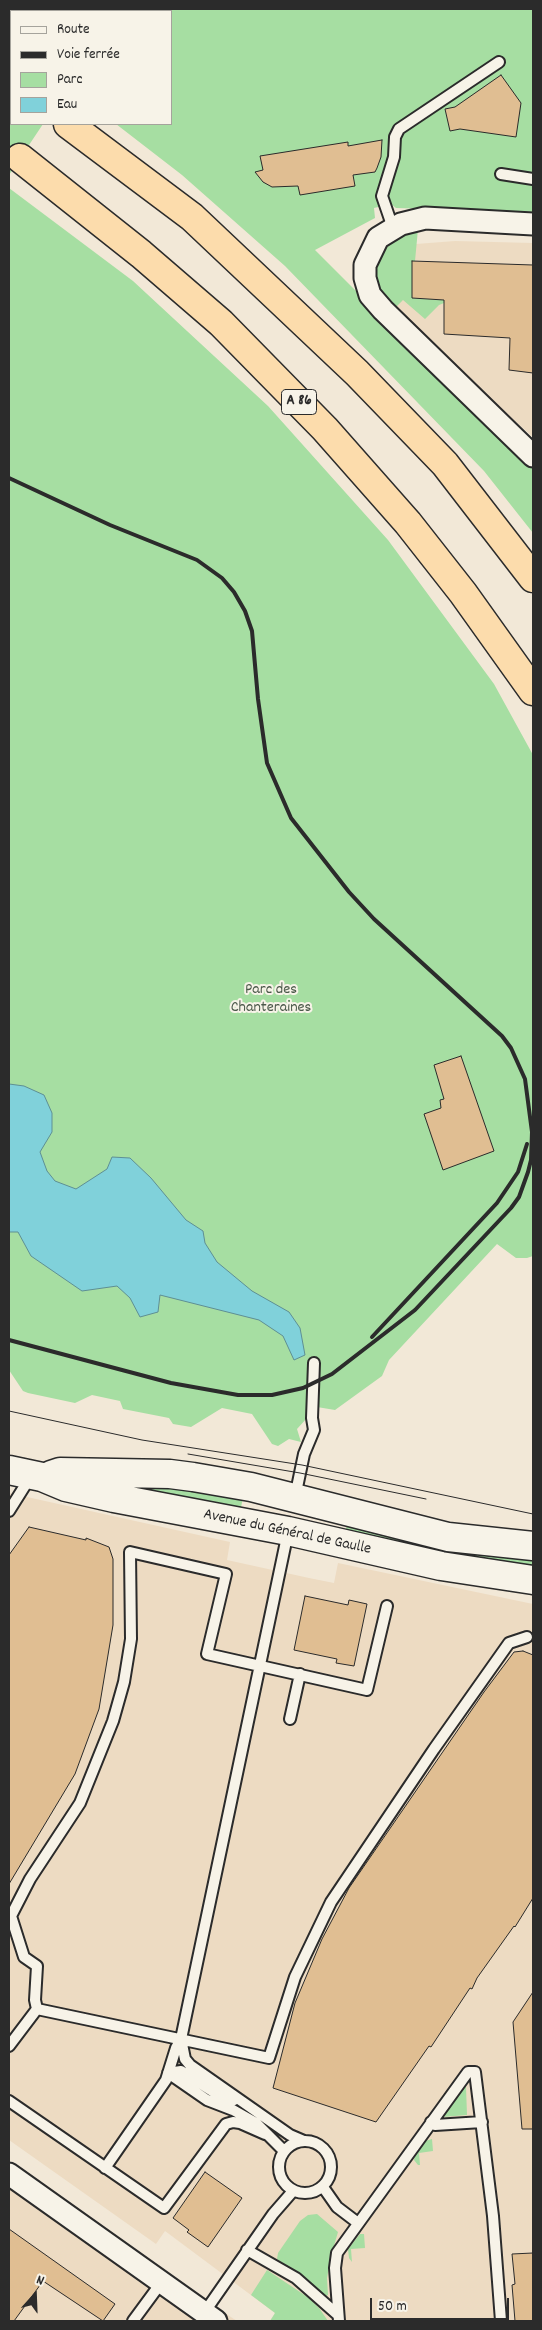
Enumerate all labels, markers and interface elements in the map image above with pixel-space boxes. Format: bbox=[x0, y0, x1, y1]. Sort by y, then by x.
legend bbox=[10, 10, 172, 125]
text: Route bbox=[57, 19, 90, 41]
text: Voie ferrée bbox=[57, 44, 120, 66]
text: Parc bbox=[57, 69, 82, 91]
text: Eau bbox=[57, 94, 77, 116]
road number: A 86 bbox=[282, 390, 316, 414]
park label: Parc des Chanteraines bbox=[231, 981, 311, 1019]
street label: Avenue du Général de Gaulle bbox=[201, 1506, 373, 1560]
north arrow bbox=[10, 2270, 60, 2320]
text: N bbox=[33, 2270, 47, 2291]
scale bar bbox=[372, 2288, 511, 2320]
text: 50 m bbox=[378, 2296, 407, 2318]

